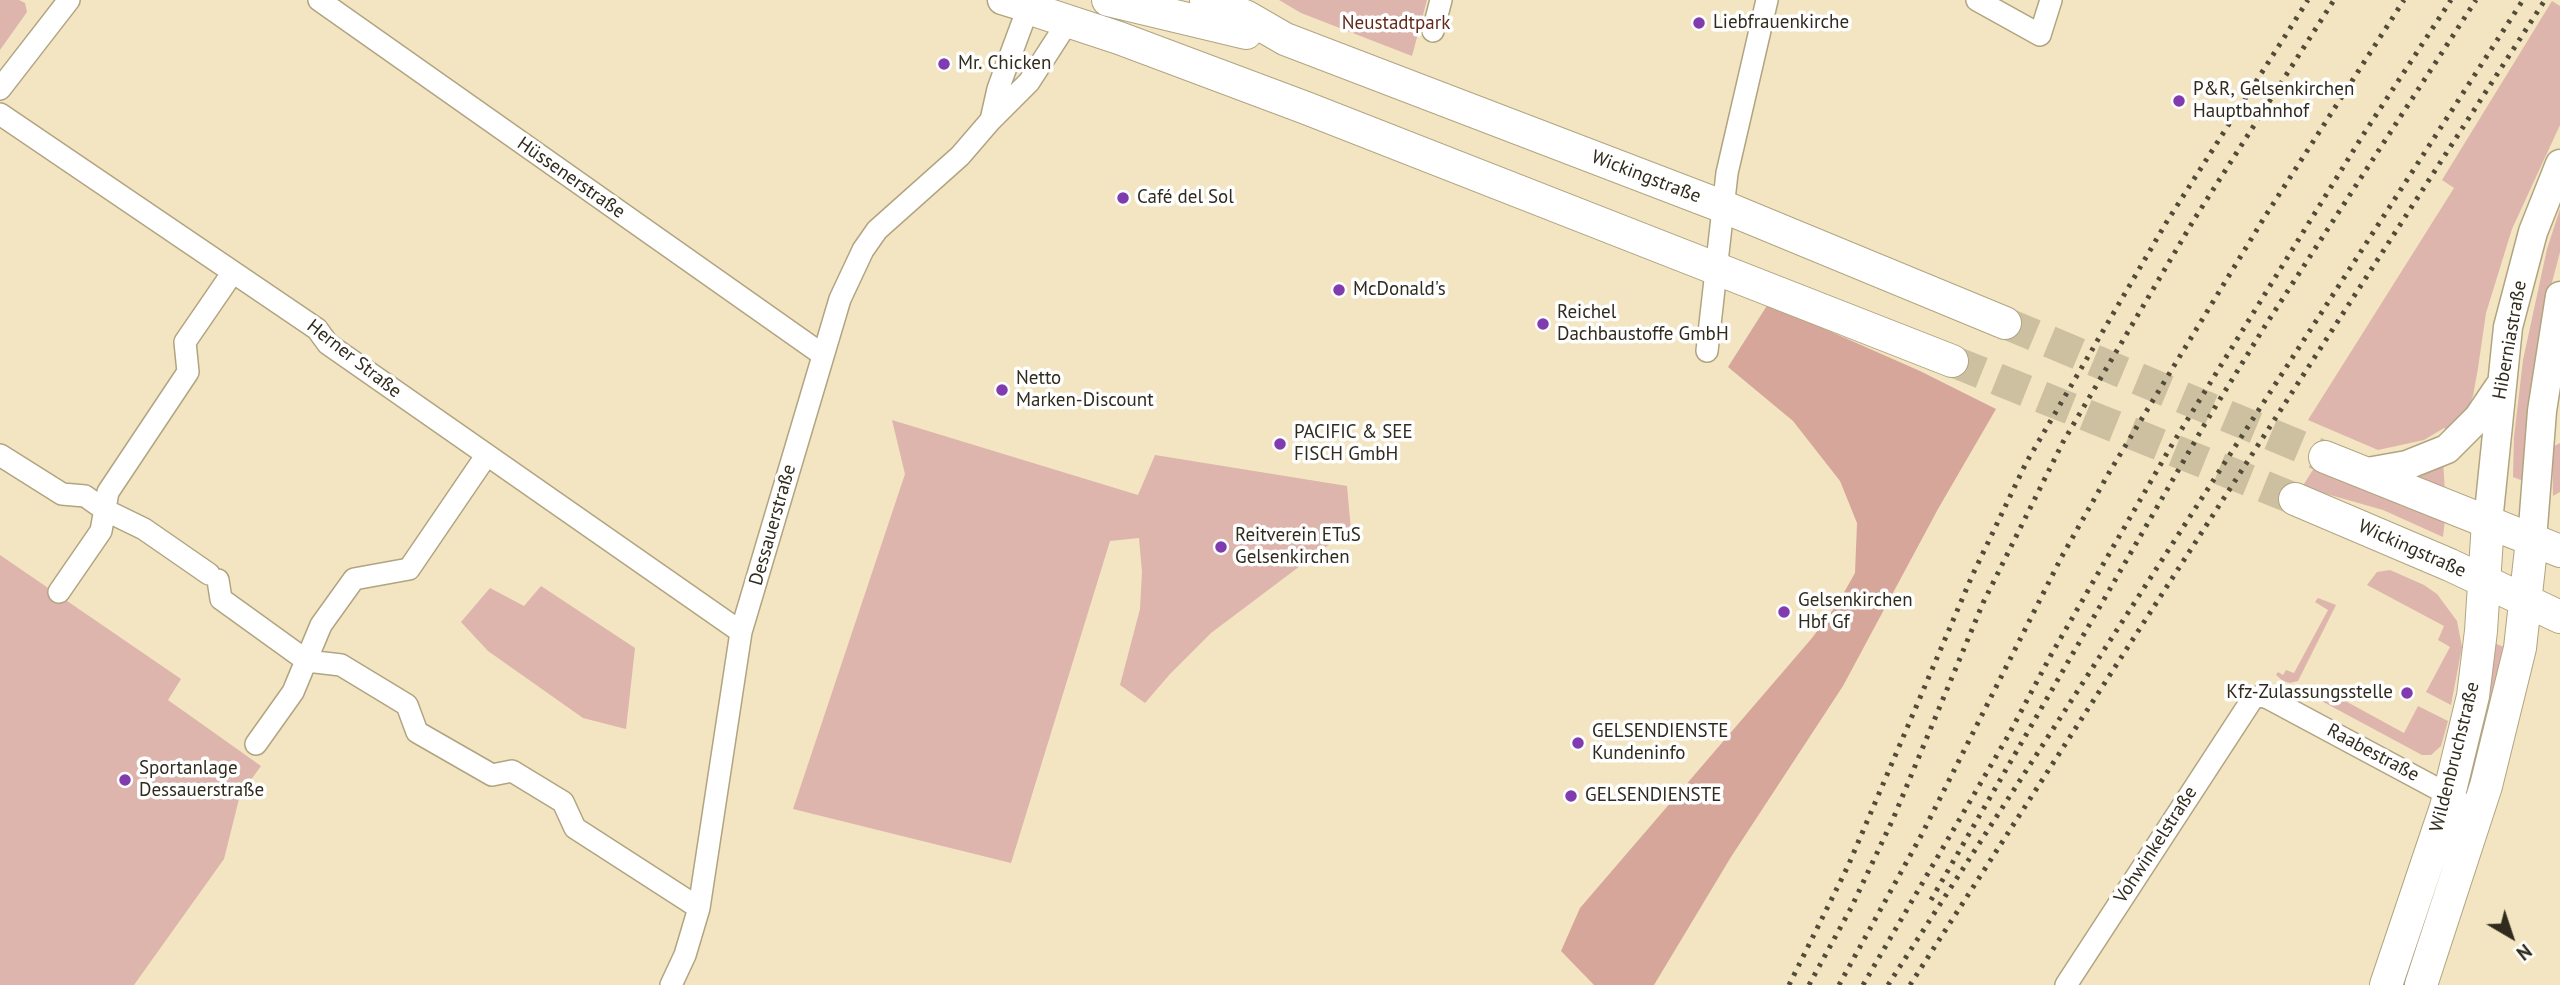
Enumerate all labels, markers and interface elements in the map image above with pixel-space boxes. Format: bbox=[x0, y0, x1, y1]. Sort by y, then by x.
place label: Liebfrauenkirche bbox=[1713, 12, 1849, 34]
park label: Neustadtpark bbox=[1342, 13, 1450, 35]
marker: Liebfrauenkirche bbox=[1691, 15, 1707, 31]
place label: Mr. Chicken bbox=[958, 53, 1051, 75]
marker: Mr. Chicken bbox=[936, 56, 952, 72]
place label: P&R, Gelsenkirchen Hauptbahnhof bbox=[2193, 79, 2354, 123]
marker: P&R, Gelsenkirchen Hauptbahnhof bbox=[2171, 93, 2187, 109]
street label: Hüssenerstraße bbox=[513, 132, 629, 224]
street label: Wickingstraße bbox=[1588, 146, 1704, 208]
place label: Café del Sol bbox=[1137, 187, 1234, 209]
marker: Café del Sol bbox=[1115, 190, 1131, 206]
place label: McDonald's bbox=[1353, 279, 1446, 301]
street label: Hiberniastraße bbox=[2488, 279, 2532, 401]
marker: McDonald's bbox=[1331, 282, 1347, 298]
place label: Reichel Dachbaustoffe GmbH bbox=[1557, 302, 1729, 346]
street label: Herner Straße bbox=[302, 315, 406, 403]
marker: Reichel Dachbaustoffe GmbH bbox=[1535, 316, 1551, 332]
place label: Netto Marken-Discount bbox=[1016, 368, 1154, 412]
marker: Netto Marken-Discount bbox=[994, 382, 1010, 398]
place label: PACIFIC & SEE FISCH GmbH bbox=[1294, 422, 1413, 466]
marker: PACIFIC & SEE FISCH GmbH bbox=[1272, 436, 1288, 452]
street label: Dessauerstraße bbox=[745, 462, 801, 588]
street label: Wickingstraße bbox=[2355, 515, 2469, 583]
place label: Reitverein ETuS Gelsenkirchen bbox=[1235, 525, 1361, 569]
marker: Reitverein ETuS Gelsenkirchen bbox=[1213, 539, 1229, 555]
place label: Gelsenkirchen Hbf Gf bbox=[1798, 590, 1913, 634]
marker: Gelsenkirchen Hbf Gf bbox=[1776, 604, 1792, 620]
street label: Wildenbruchstraße bbox=[2425, 680, 2485, 834]
place label: Kfz-Zulassungsstelle bbox=[2226, 682, 2393, 704]
marker: Kfz-Zulassungsstelle bbox=[2399, 685, 2415, 701]
street label: Raabestraße bbox=[2323, 719, 2423, 787]
place label: GELSENDIENSTE Kundeninfo bbox=[1592, 721, 1728, 765]
marker: GELSENDIENSTE Kundeninfo bbox=[1570, 735, 1586, 751]
place label: Sportanlage Dessauerstraße bbox=[139, 758, 264, 802]
marker: Sportanlage Dessauerstraße bbox=[117, 772, 133, 788]
street label: Vohwinkelstraße bbox=[2110, 782, 2202, 908]
place label: GELSENDIENSTE bbox=[1585, 785, 1721, 807]
marker: GELSENDIENSTE bbox=[1563, 788, 1579, 804]
north arrow bbox=[2476, 901, 2546, 971]
text: N bbox=[2512, 939, 2537, 966]

